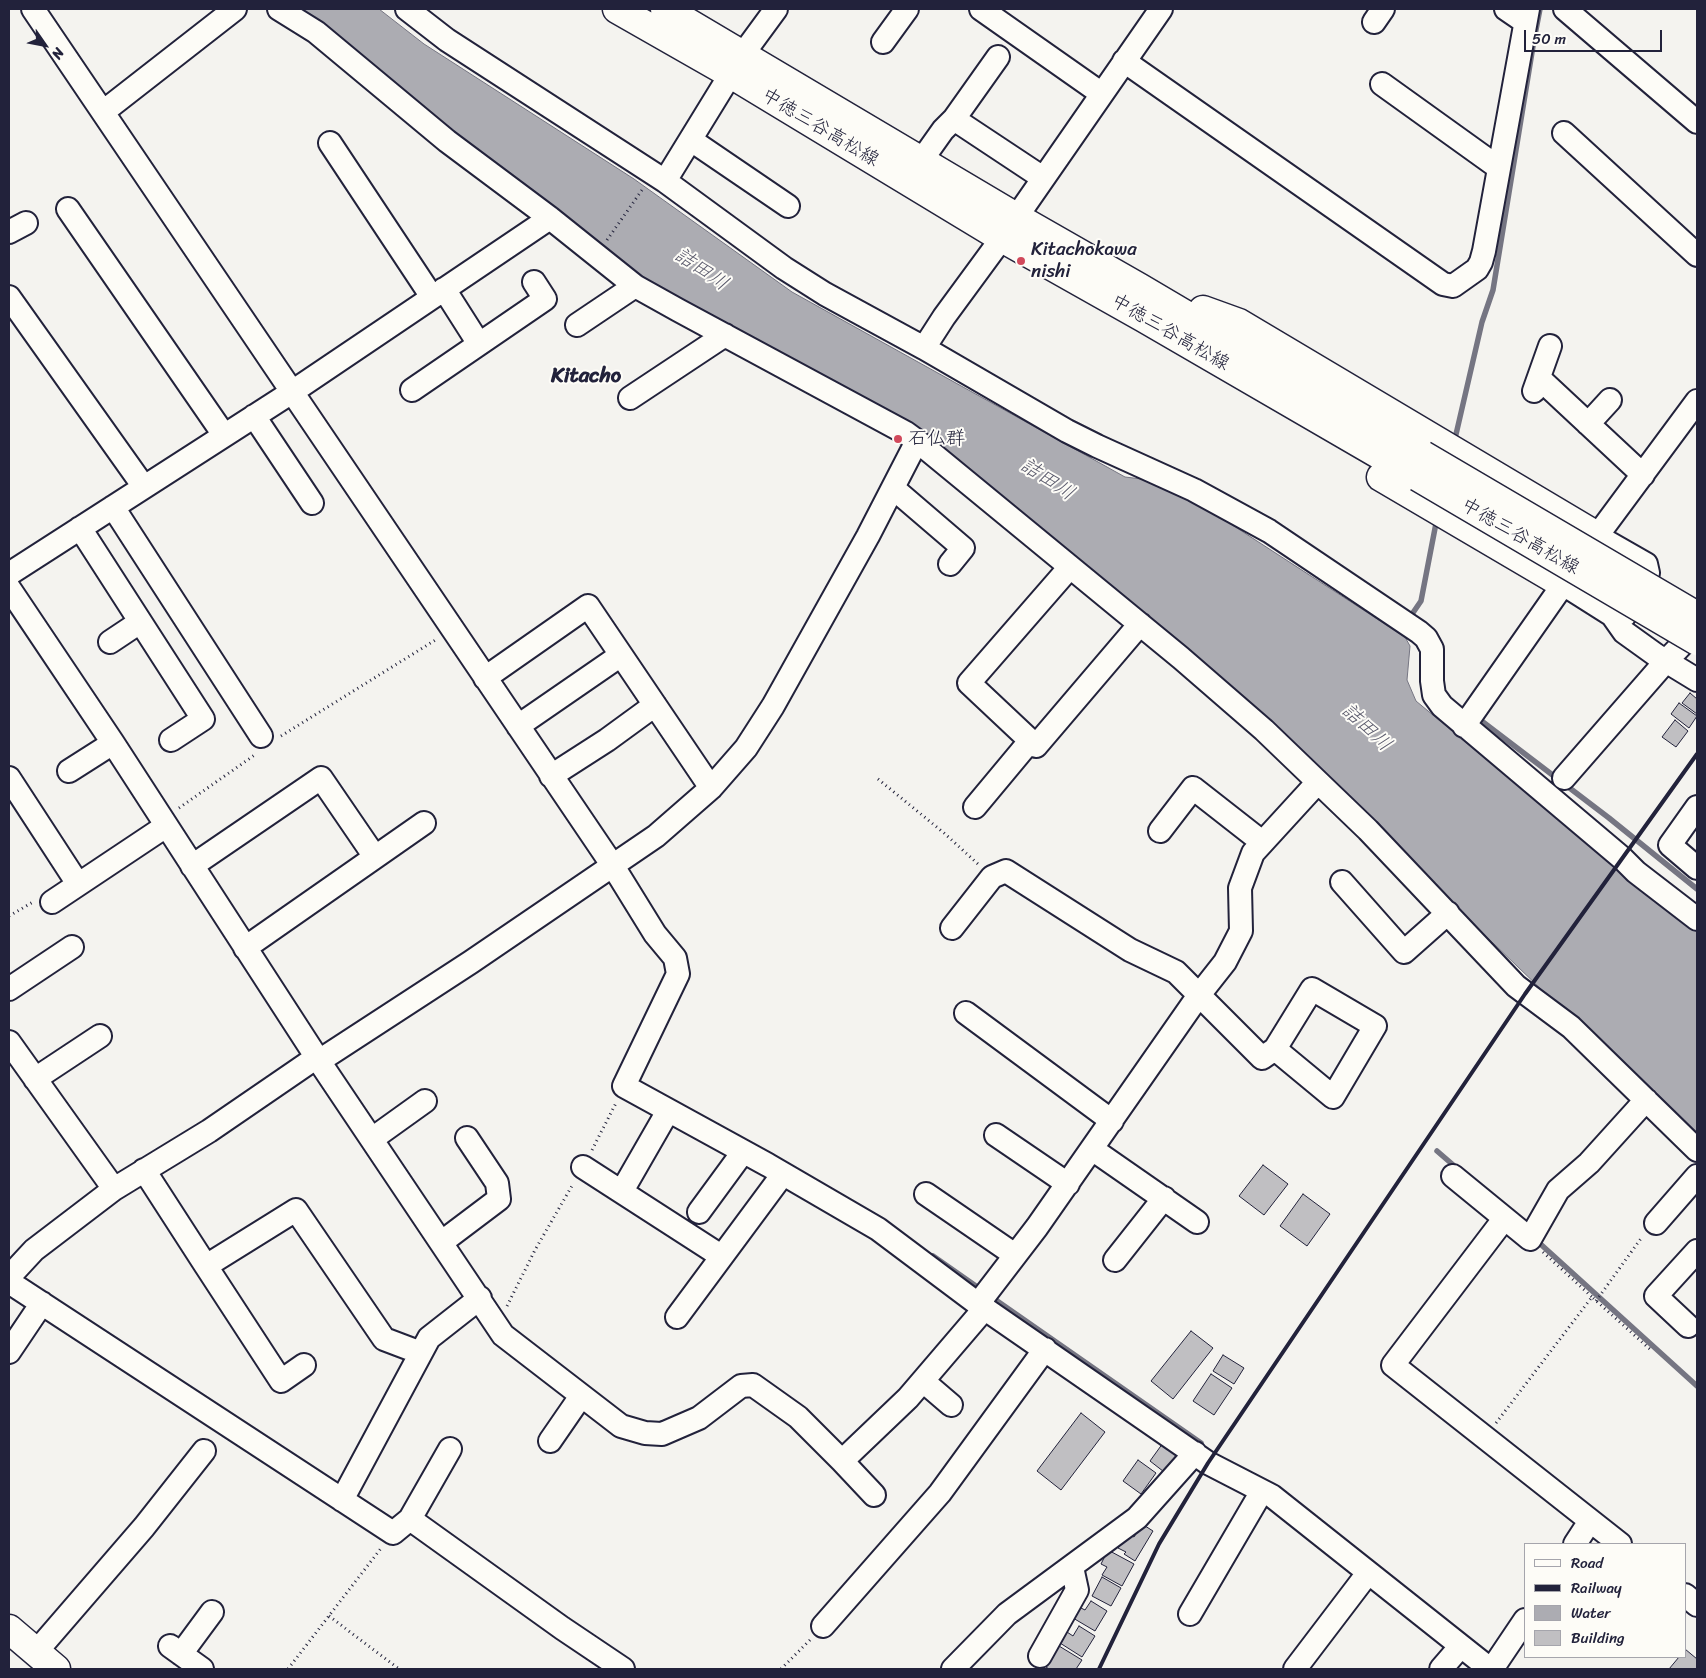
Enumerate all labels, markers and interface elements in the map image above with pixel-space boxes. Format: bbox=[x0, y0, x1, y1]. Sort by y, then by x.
north arrow bbox=[20, 20, 70, 70]
scale bar bbox=[1526, 20, 1664, 52]
text: 50 m bbox=[1532, 26, 1566, 52]
text: N bbox=[45, 43, 71, 64]
street label: 中徳三谷高松線 bbox=[757, 84, 883, 172]
place label: Kitachokawa nishi bbox=[1031, 239, 1137, 283]
water label: 詰田川 bbox=[669, 243, 733, 297]
marker: Kitachokawa nishi bbox=[1015, 255, 1027, 267]
street label: 中徳三谷高松線 bbox=[1107, 290, 1233, 376]
district label: Kitacho bbox=[551, 364, 621, 390]
place label: 石仏群 bbox=[908, 428, 965, 450]
marker: 石仏群 bbox=[892, 433, 904, 445]
water label: 詰田川 bbox=[1015, 454, 1079, 506]
street label: 中徳三谷高松線 bbox=[1457, 494, 1583, 580]
water label: 詰田川 bbox=[1336, 699, 1396, 757]
legend bbox=[1524, 1543, 1686, 1658]
text: Road bbox=[1571, 1550, 1603, 1576]
text: Railway bbox=[1571, 1575, 1622, 1601]
text: Water bbox=[1571, 1600, 1611, 1626]
text: Building bbox=[1571, 1625, 1625, 1651]

